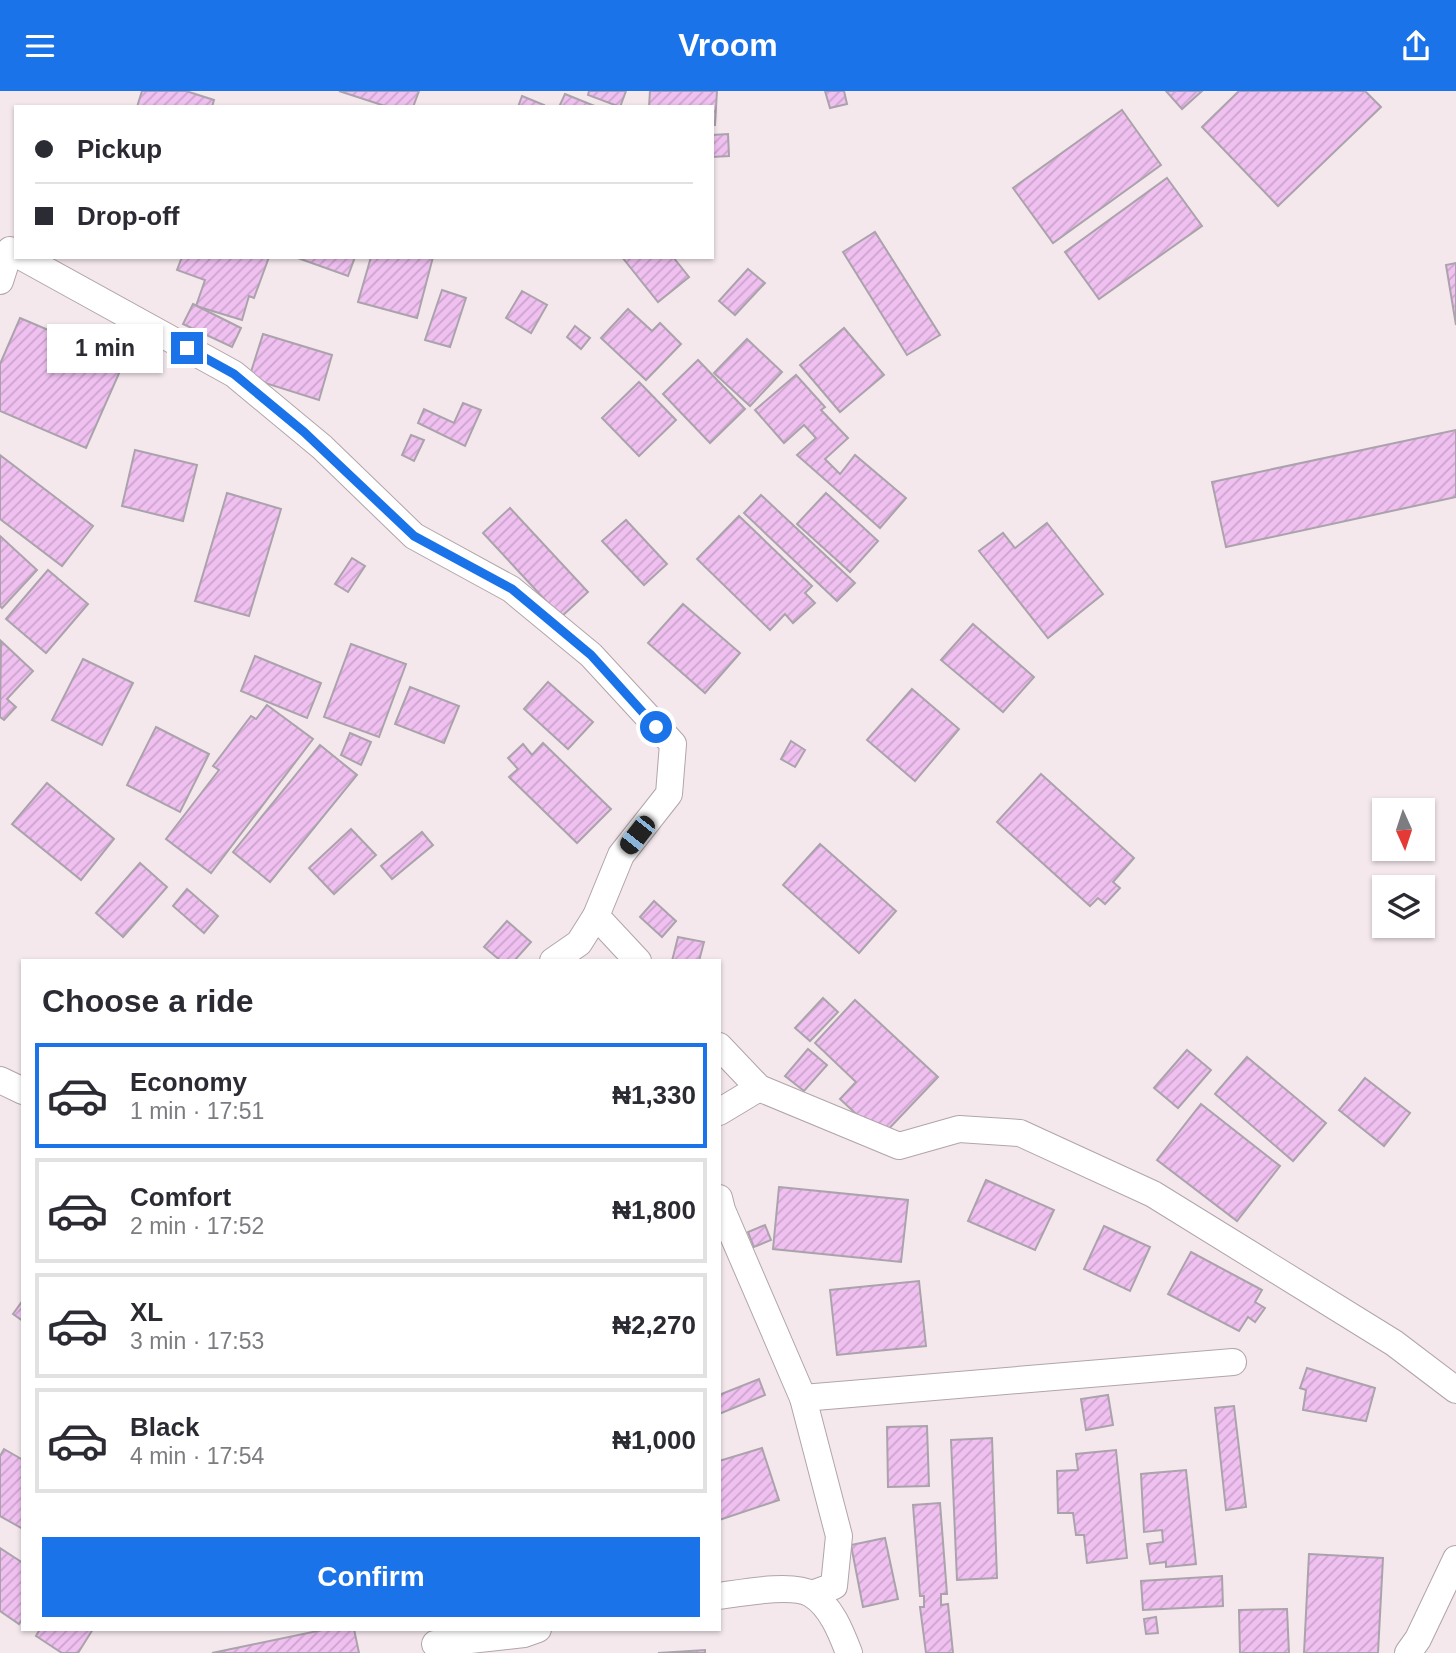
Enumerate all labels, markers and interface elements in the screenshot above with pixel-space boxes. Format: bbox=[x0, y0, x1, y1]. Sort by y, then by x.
icon: menu bbox=[21, 27, 59, 65]
text: Vroom bbox=[678, 27, 778, 63]
icon: share bbox=[1397, 27, 1435, 65]
text: Pickup bbox=[77, 134, 162, 164]
text: Drop-off bbox=[77, 201, 180, 231]
callout: 1 min bbox=[47, 323, 162, 373]
route end bbox=[171, 332, 203, 364]
text: 1 min bbox=[75, 335, 135, 361]
route start bbox=[640, 711, 672, 743]
north arrow bbox=[1372, 798, 1435, 861]
map controls bbox=[1372, 798, 1435, 938]
car bbox=[616, 812, 659, 858]
button: layers bbox=[1372, 875, 1435, 938]
text: Choose a ride bbox=[42, 983, 254, 1019]
icon: car bbox=[46, 1064, 109, 1127]
text: Economy bbox=[130, 1067, 247, 1097]
text: ₦1,330 bbox=[612, 1080, 696, 1110]
text: 1 min · 17:51 bbox=[130, 1098, 264, 1124]
icon: car bbox=[46, 1179, 109, 1242]
text: Comfort bbox=[130, 1182, 231, 1212]
text: ₦1,800 bbox=[612, 1195, 696, 1225]
text: 2 min · 17:52 bbox=[130, 1213, 264, 1239]
icon: car bbox=[46, 1294, 109, 1357]
text: XL bbox=[130, 1297, 163, 1327]
text: ₦2,270 bbox=[612, 1310, 696, 1340]
text: 3 min · 17:53 bbox=[130, 1328, 264, 1354]
icon: car bbox=[46, 1409, 109, 1472]
text: Black bbox=[130, 1412, 199, 1442]
text: ₦1,000 bbox=[612, 1425, 696, 1455]
text: 4 min · 17:54 bbox=[130, 1443, 264, 1469]
button: Confirm bbox=[42, 1537, 700, 1617]

